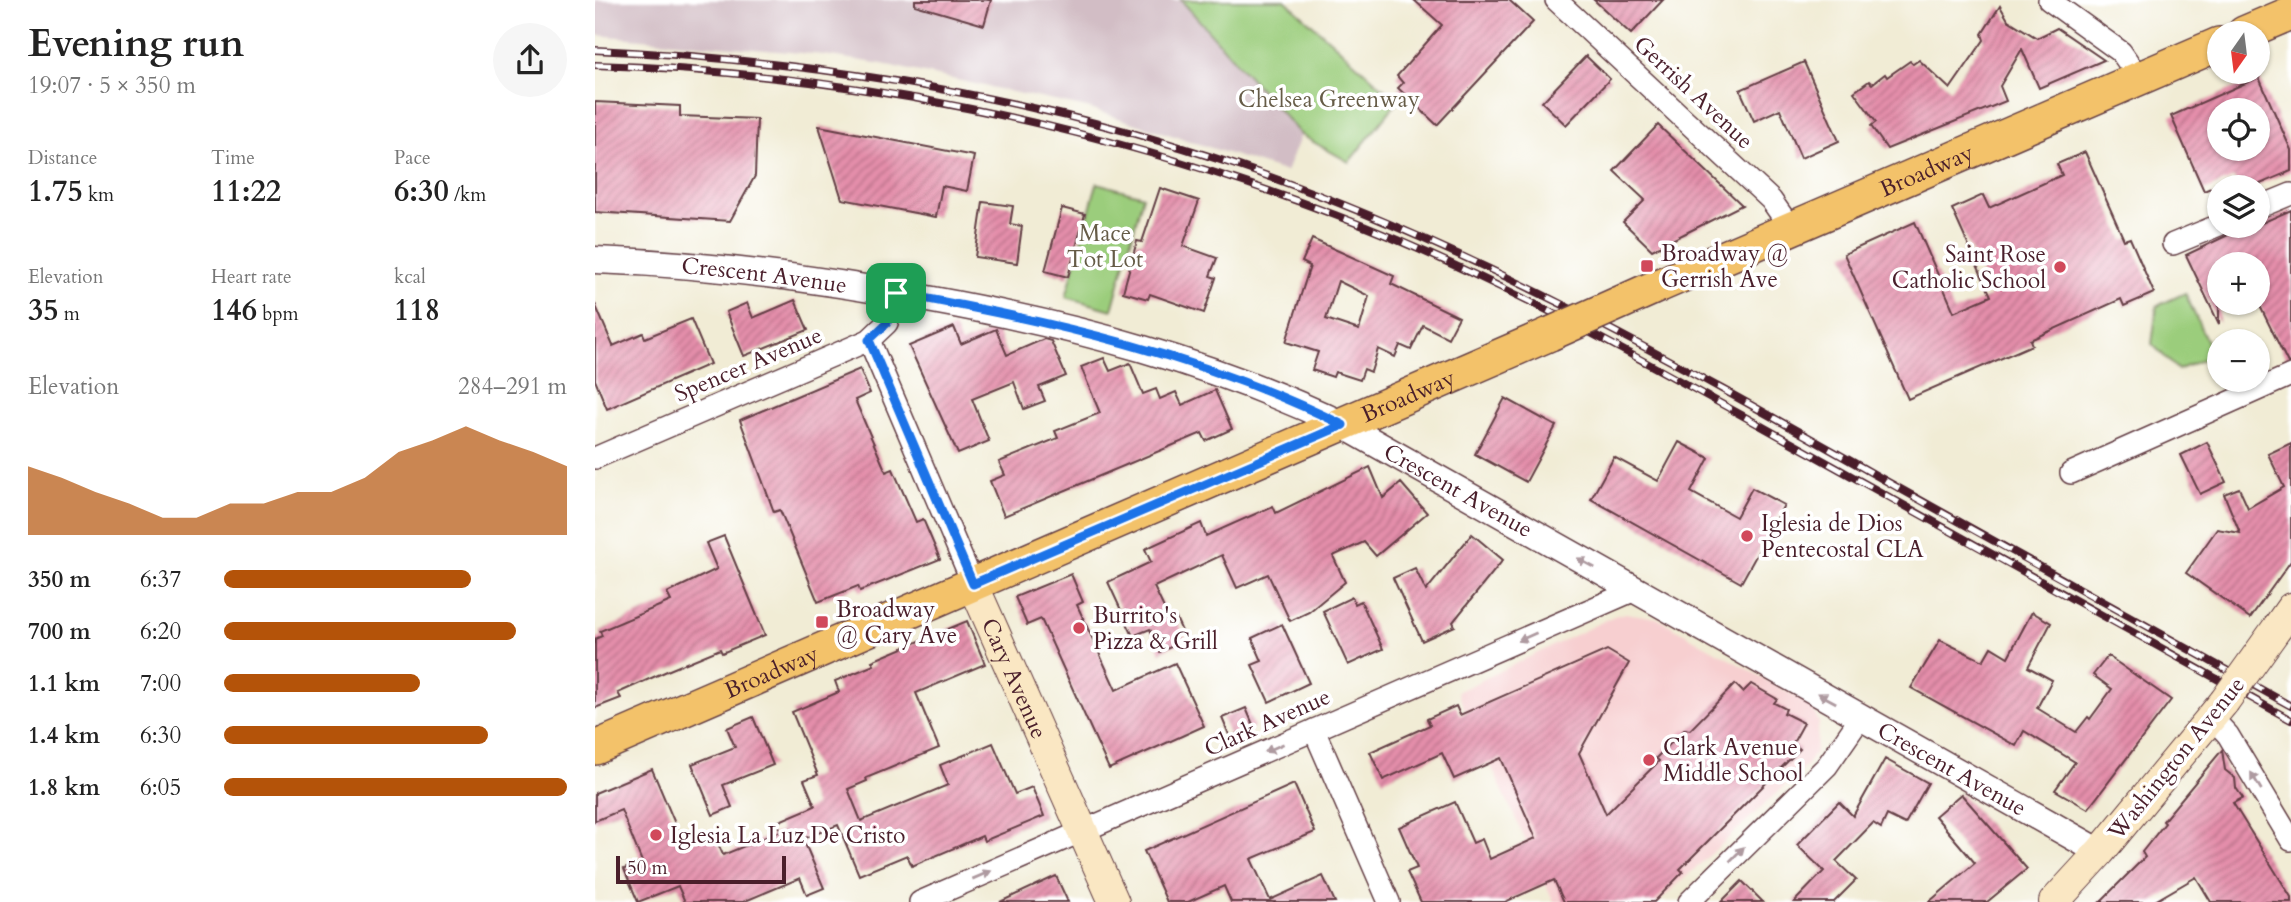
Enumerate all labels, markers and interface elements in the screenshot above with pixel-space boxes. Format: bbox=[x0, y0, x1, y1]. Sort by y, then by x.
text: Evening run bbox=[28, 18, 244, 70]
north arrow bbox=[2207, 21, 2270, 84]
map controls bbox=[2207, 21, 2270, 392]
button: share bbox=[493, 23, 567, 97]
street label: Gerrish Avenue bbox=[1627, 29, 1760, 156]
text: 19:07 · 5 × 350 m bbox=[28, 70, 196, 101]
park label: Chelsea Greenway bbox=[1238, 84, 1420, 115]
button: locate bbox=[2207, 98, 2270, 161]
street label: Broadway bbox=[1875, 137, 1978, 205]
text: Distance bbox=[28, 145, 97, 171]
text: Time bbox=[211, 145, 255, 171]
text: Pace bbox=[394, 145, 431, 171]
text: 1.75 bbox=[28, 171, 83, 212]
text: 11:22 bbox=[211, 171, 281, 212]
text: 6:30 bbox=[394, 171, 449, 212]
button: layers bbox=[2207, 175, 2270, 238]
text: km bbox=[83, 182, 114, 208]
text: /km bbox=[449, 182, 486, 208]
park label: Mace Tot Lot bbox=[1067, 218, 1143, 275]
place label: Broadway @ Gerrish Ave bbox=[1661, 238, 1789, 295]
place label: Saint Rose Catholic School bbox=[1892, 239, 2046, 296]
street label: Crescent Avenue bbox=[680, 250, 849, 301]
button: + bbox=[2207, 252, 2270, 315]
marker: Broadway @ Gerrish Ave bbox=[1639, 258, 1655, 274]
marker: Saint Rose Catholic School bbox=[2052, 259, 2068, 275]
pin bbox=[866, 263, 926, 323]
text: Elevation bbox=[28, 264, 103, 290]
text: Heart rate bbox=[211, 264, 292, 290]
text: kcal bbox=[394, 264, 426, 290]
icon: arrive bbox=[877, 274, 915, 312]
text: 35 bbox=[28, 290, 59, 331]
text: 146 bbox=[211, 290, 257, 331]
text: 118 bbox=[394, 290, 440, 331]
text: m bbox=[59, 301, 80, 327]
text: bpm bbox=[257, 301, 299, 327]
street label: Spencer Avenue bbox=[670, 319, 827, 409]
button: − bbox=[2207, 329, 2270, 392]
street label: Broadway bbox=[1356, 362, 1460, 430]
text: Elevation bbox=[28, 371, 119, 402]
text: 284–291 m bbox=[458, 371, 567, 402]
street label: Crescent Avenue bbox=[1378, 436, 1538, 545]
place label: Iglesia de Dios Pentecostal CLA bbox=[1761, 508, 1924, 565]
marker: Iglesia de Dios Pentecostal CLA bbox=[1739, 528, 1755, 544]
one-way arrow bbox=[1577, 557, 1596, 569]
text: 350 m bbox=[28, 564, 91, 595]
text: 6:37 bbox=[140, 564, 181, 595]
place label: Broadway @ Cary Ave bbox=[836, 594, 957, 651]
place label: Burrito's Pizza & Grill bbox=[1093, 600, 1218, 657]
street label: Cary Avenue bbox=[974, 613, 1055, 744]
marker: Broadway @ Cary Ave bbox=[814, 614, 830, 630]
text: 700 m bbox=[28, 616, 91, 647]
text: 6:20 bbox=[140, 616, 181, 647]
marker: Burrito's Pizza & Grill bbox=[1071, 620, 1087, 636]
one-way arrow bbox=[1517, 631, 1537, 643]
street label: Broadway bbox=[720, 638, 823, 706]
text: 1.1 km bbox=[28, 668, 100, 699]
text: 7:00 bbox=[140, 668, 181, 699]
street label: Washington Avenue bbox=[2100, 670, 2252, 847]
street label: Clark Avenue bbox=[1199, 681, 1335, 764]
one-way arrow bbox=[1818, 692, 1837, 704]
street label: Crescent Avenue bbox=[1872, 715, 2032, 823]
text: 1.4 km bbox=[28, 720, 100, 751]
text: 6:30 bbox=[140, 720, 181, 751]
place label: Clark Avenue Middle School bbox=[1663, 732, 1804, 789]
one-way arrow bbox=[1264, 742, 1284, 754]
marker: Clark Avenue Middle School bbox=[1641, 752, 1657, 768]
text: 1.8 km bbox=[28, 772, 100, 803]
text: 6:05 bbox=[140, 772, 181, 803]
one-way arrow bbox=[2250, 772, 2262, 791]
place label: Iglesia La Luz De Cristo bbox=[670, 820, 905, 851]
marker: Iglesia La Luz De Cristo bbox=[648, 827, 664, 843]
one-way arrow bbox=[1729, 846, 1745, 863]
scale bar bbox=[616, 853, 786, 885]
text: 50 m bbox=[627, 855, 668, 881]
one-way arrow bbox=[972, 869, 993, 880]

